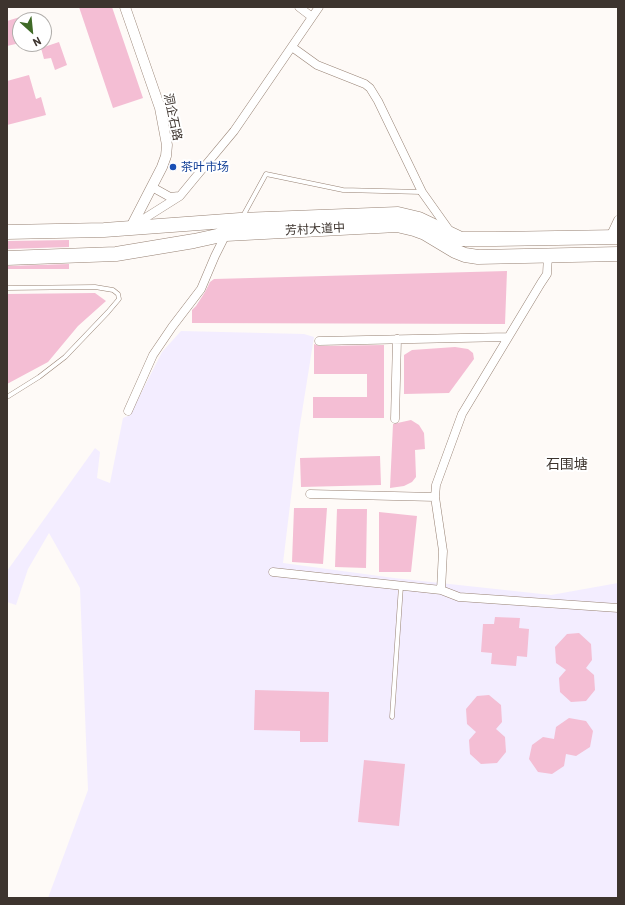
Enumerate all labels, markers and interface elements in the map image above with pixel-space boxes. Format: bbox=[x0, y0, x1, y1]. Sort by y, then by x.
north arrow bbox=[12, 12, 52, 52]
text: N bbox=[31, 35, 43, 50]
street label: 洞企石路 bbox=[161, 92, 185, 142]
place label: 茶叶市场 bbox=[181, 160, 229, 174]
marker: 茶叶市场 bbox=[168, 162, 178, 172]
street label: 芳村大道中 bbox=[285, 220, 345, 238]
district label: 石围塘 bbox=[546, 456, 588, 472]

